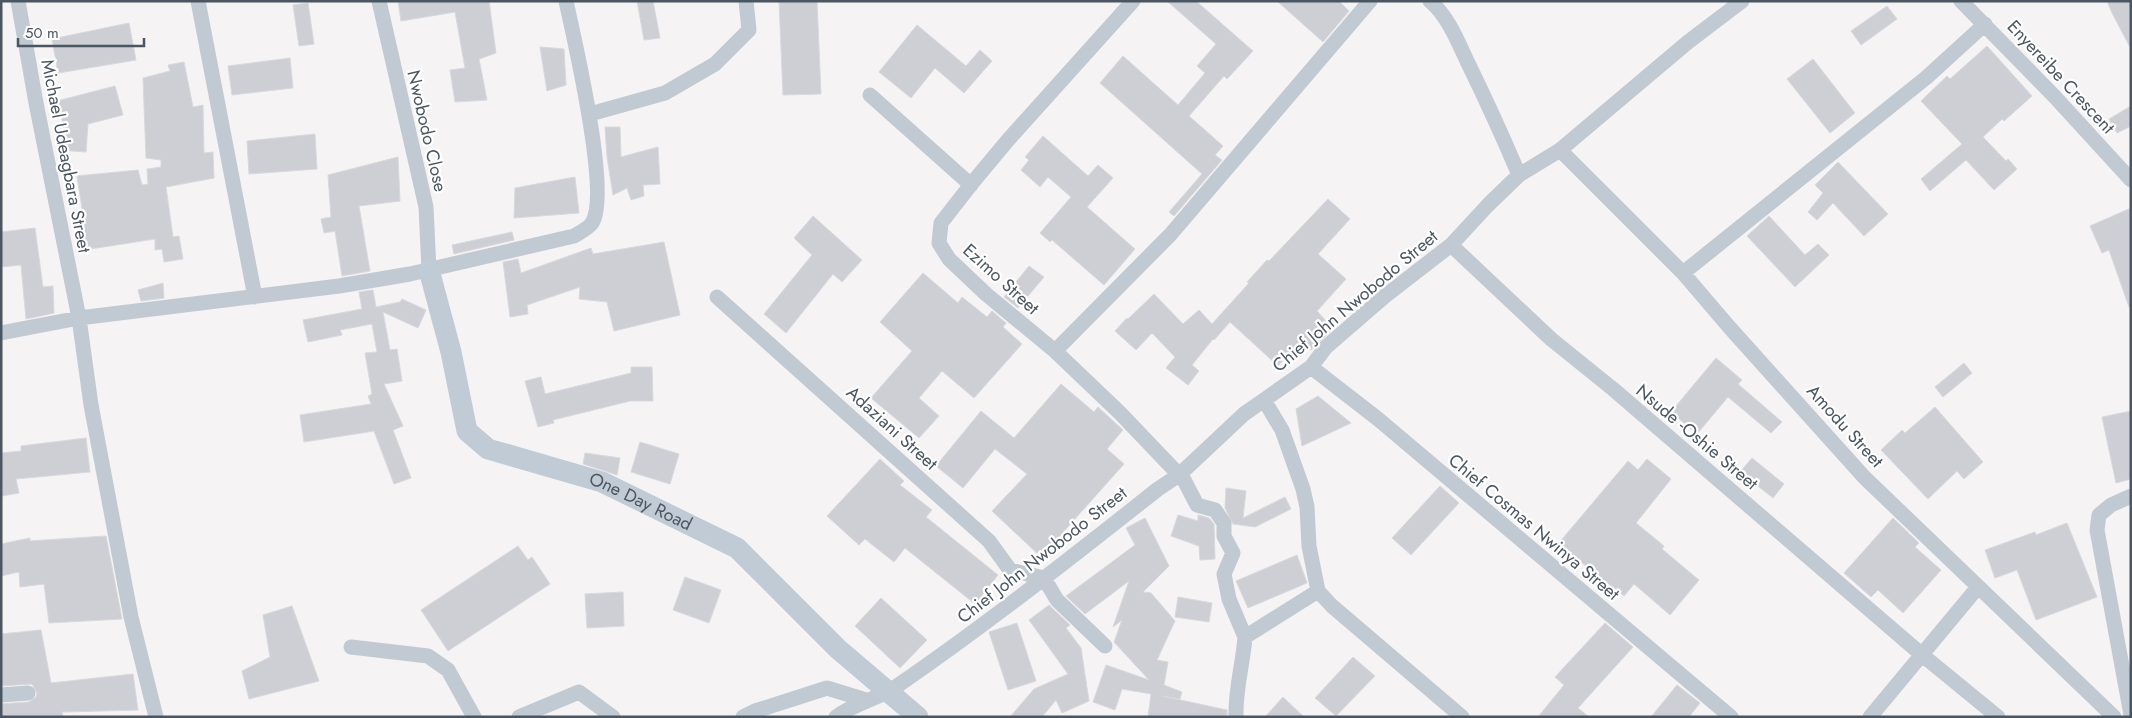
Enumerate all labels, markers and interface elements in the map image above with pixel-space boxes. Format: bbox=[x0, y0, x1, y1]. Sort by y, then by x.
street label: Enyereibe Crescent bbox=[2001, 14, 2121, 140]
scale bar bbox=[18, 15, 144, 47]
text: 50 m bbox=[25, 22, 59, 44]
street label: Michael Udeagbara Street bbox=[34, 57, 98, 256]
street label: Nwobodo Close bbox=[400, 68, 454, 194]
street label: Chief John Nwobodo Street bbox=[1267, 223, 1444, 378]
street label: Ezimo Street bbox=[957, 238, 1046, 321]
street label: Nsude -Oshie Street bbox=[1630, 378, 1764, 496]
street label: Amodu Street bbox=[1801, 379, 1890, 474]
street label: Adaziani Street bbox=[841, 380, 944, 477]
street label: Chief Cosmas Nwinya Street bbox=[1443, 448, 1626, 607]
street label: One Day Road bbox=[586, 466, 697, 537]
street label: Chief John Nwobodo Street bbox=[952, 480, 1133, 630]

